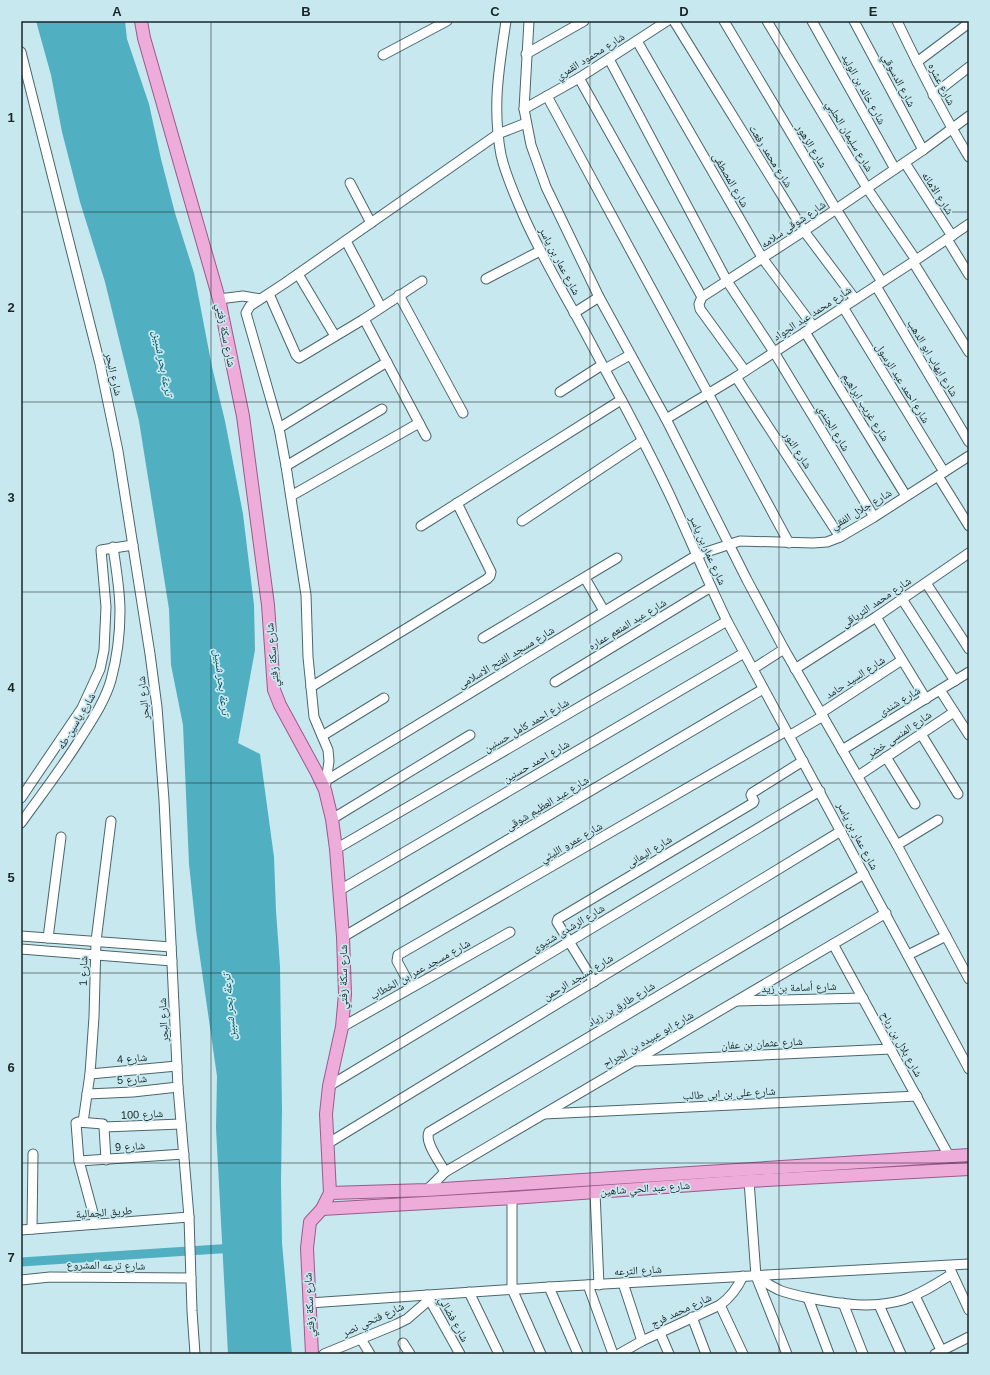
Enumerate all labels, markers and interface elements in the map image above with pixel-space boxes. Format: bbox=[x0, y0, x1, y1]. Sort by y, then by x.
text: A bbox=[112, 4, 122, 19]
text: B bbox=[301, 4, 311, 19]
text: C bbox=[490, 4, 500, 19]
text: D bbox=[679, 4, 689, 19]
text: E bbox=[869, 4, 878, 19]
street label: شارع محمود القمري bbox=[553, 30, 628, 84]
street label: شارع الدسوقي bbox=[877, 51, 918, 110]
street label: شارع خالد بن الوليد bbox=[839, 52, 888, 127]
street label: شارع عشره bbox=[925, 61, 958, 108]
street label: شارع سليمان الحلبي bbox=[822, 98, 876, 175]
text: 1 bbox=[7, 110, 15, 125]
street label: شارع الزهور bbox=[793, 121, 830, 170]
street label: شارع محمد رفعت bbox=[746, 122, 795, 190]
street label: شارع المصطفى bbox=[710, 151, 751, 210]
street label: شارع الامانه bbox=[919, 170, 956, 217]
street label: شارع شوقى سلامه bbox=[758, 198, 828, 251]
street label: شارع عمار بن ياسر bbox=[536, 224, 583, 297]
street label: شارع محمد عبد الجواد bbox=[771, 283, 854, 344]
text: 2 bbox=[7, 300, 15, 315]
street label: شارع سكة زفتي bbox=[211, 302, 238, 368]
street label: شارع ايهاب ابو الدهب bbox=[904, 317, 961, 399]
water label: ترعة بحر شبين bbox=[149, 329, 177, 399]
street label: شارع احمد عبد الرسول bbox=[873, 341, 932, 426]
street label: شارع البحر bbox=[102, 350, 125, 397]
street label: شارع غريب ابراهيم bbox=[839, 371, 892, 444]
street label: شارع الجندي bbox=[813, 403, 852, 455]
street label: شارع النور bbox=[780, 428, 814, 471]
street label: شارع جلال الفقي bbox=[829, 486, 895, 534]
text: 3 bbox=[7, 490, 15, 505]
street label: شارع عمار بن ياسر bbox=[686, 512, 729, 587]
street label: شارع محمد الترياقى bbox=[839, 574, 914, 631]
street label: شارع عبد المنعم عماره bbox=[586, 596, 669, 654]
street label: شارع سكة زفتي bbox=[263, 622, 284, 688]
street label: شارع مسجد الفتح الاسلامى bbox=[456, 623, 557, 691]
water label: ترعة بحر شبين bbox=[210, 648, 233, 718]
street label: شارع السيد حامد bbox=[823, 653, 888, 702]
street label: شارع البحر bbox=[135, 675, 152, 721]
text: 4 bbox=[7, 680, 15, 695]
street label: شارع شندى bbox=[876, 684, 923, 719]
street label: شارع ياسين طه bbox=[55, 691, 98, 752]
street label: شارع احمد كامل حسنين bbox=[481, 696, 571, 755]
street label: شارع المنسى خضر bbox=[864, 708, 934, 761]
street label: شارع احمد حسنين bbox=[501, 737, 572, 786]
street label: شارع عبد العظيم شوقى bbox=[503, 773, 592, 834]
street label: شارع عمار بن ياسر bbox=[834, 799, 881, 872]
street label: شارع عمرو الليثي bbox=[538, 819, 606, 867]
street label: شارع اليمانى bbox=[624, 833, 674, 870]
text: 5 bbox=[7, 870, 15, 885]
street label: شارع الرشدى شتيوى bbox=[529, 902, 607, 955]
street label: شارع مسجد عمر بن الخطاب bbox=[368, 936, 473, 1002]
street label: شارع سكة زفتي bbox=[337, 945, 352, 1009]
street label: شارع مسجد الرحمن bbox=[541, 951, 616, 1003]
street label: شارع 1 bbox=[77, 956, 90, 986]
water label: ترعة بحر شبين bbox=[219, 971, 240, 1040]
street label: شارع طارق بن زياد bbox=[585, 979, 657, 1030]
street label: شارع أسامة بن زيد bbox=[761, 979, 837, 995]
street label: شارع البحر bbox=[156, 998, 171, 1043]
street label: شارع ابو عبيده بن الجراح bbox=[601, 1008, 696, 1071]
street label: شارع بلال بن رباح bbox=[878, 1009, 925, 1079]
street label: شارع عثمان بن عفان bbox=[721, 1035, 803, 1052]
street label: شارع 4 bbox=[116, 1051, 148, 1066]
text: 6 bbox=[7, 1060, 15, 1075]
street label: شارع 5 bbox=[117, 1072, 147, 1087]
street label: شارع على بن ابى طالب bbox=[682, 1085, 776, 1102]
street label: شارع 100 bbox=[121, 1107, 164, 1122]
street label: شارع 9 bbox=[115, 1139, 145, 1154]
street label: شارع عبد الحي شاهين bbox=[600, 1179, 690, 1200]
street label: طريق الجمالية bbox=[75, 1204, 133, 1221]
text: 7 bbox=[7, 1250, 15, 1265]
street label: شارع ترعه المشروع bbox=[66, 1258, 145, 1273]
street label: شارع الترعه bbox=[614, 1263, 662, 1278]
street label: شارع سكة زفتي bbox=[301, 1272, 319, 1338]
street label: شارع محمد فرج bbox=[649, 1291, 713, 1330]
street label: شارع فضالي bbox=[434, 1294, 471, 1345]
street label: شارع فتحي نصر bbox=[339, 1300, 407, 1341]

